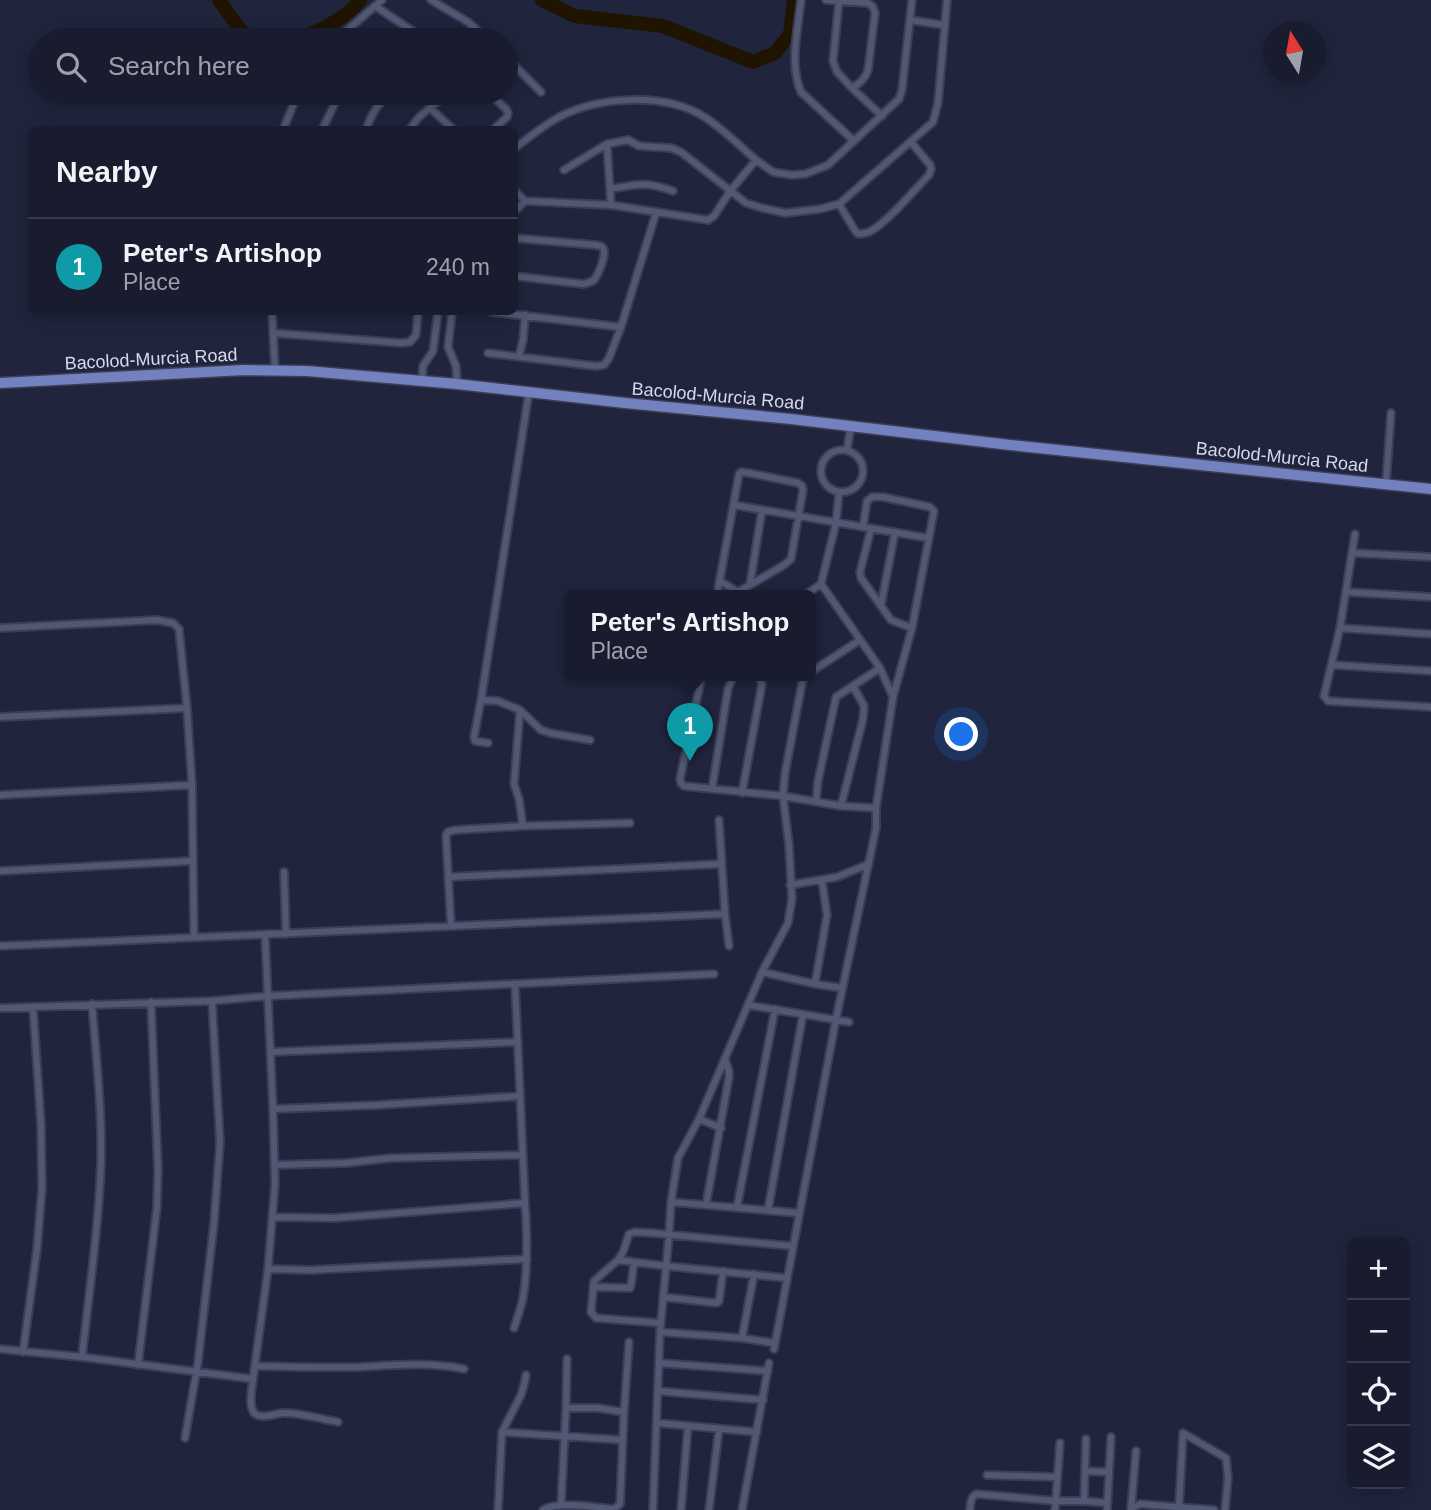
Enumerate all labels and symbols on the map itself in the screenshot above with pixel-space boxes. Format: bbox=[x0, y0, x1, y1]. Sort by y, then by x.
north arrow bbox=[1263, 21, 1326, 84]
street label: Bacolod-Murcia Road bbox=[64, 344, 238, 374]
street label: Bacolod-Murcia Road bbox=[631, 378, 805, 414]
street label: Bacolod-Murcia Road bbox=[1195, 438, 1369, 476]
pin: 1 bbox=[667, 703, 713, 761]
your location bbox=[944, 717, 978, 751]

